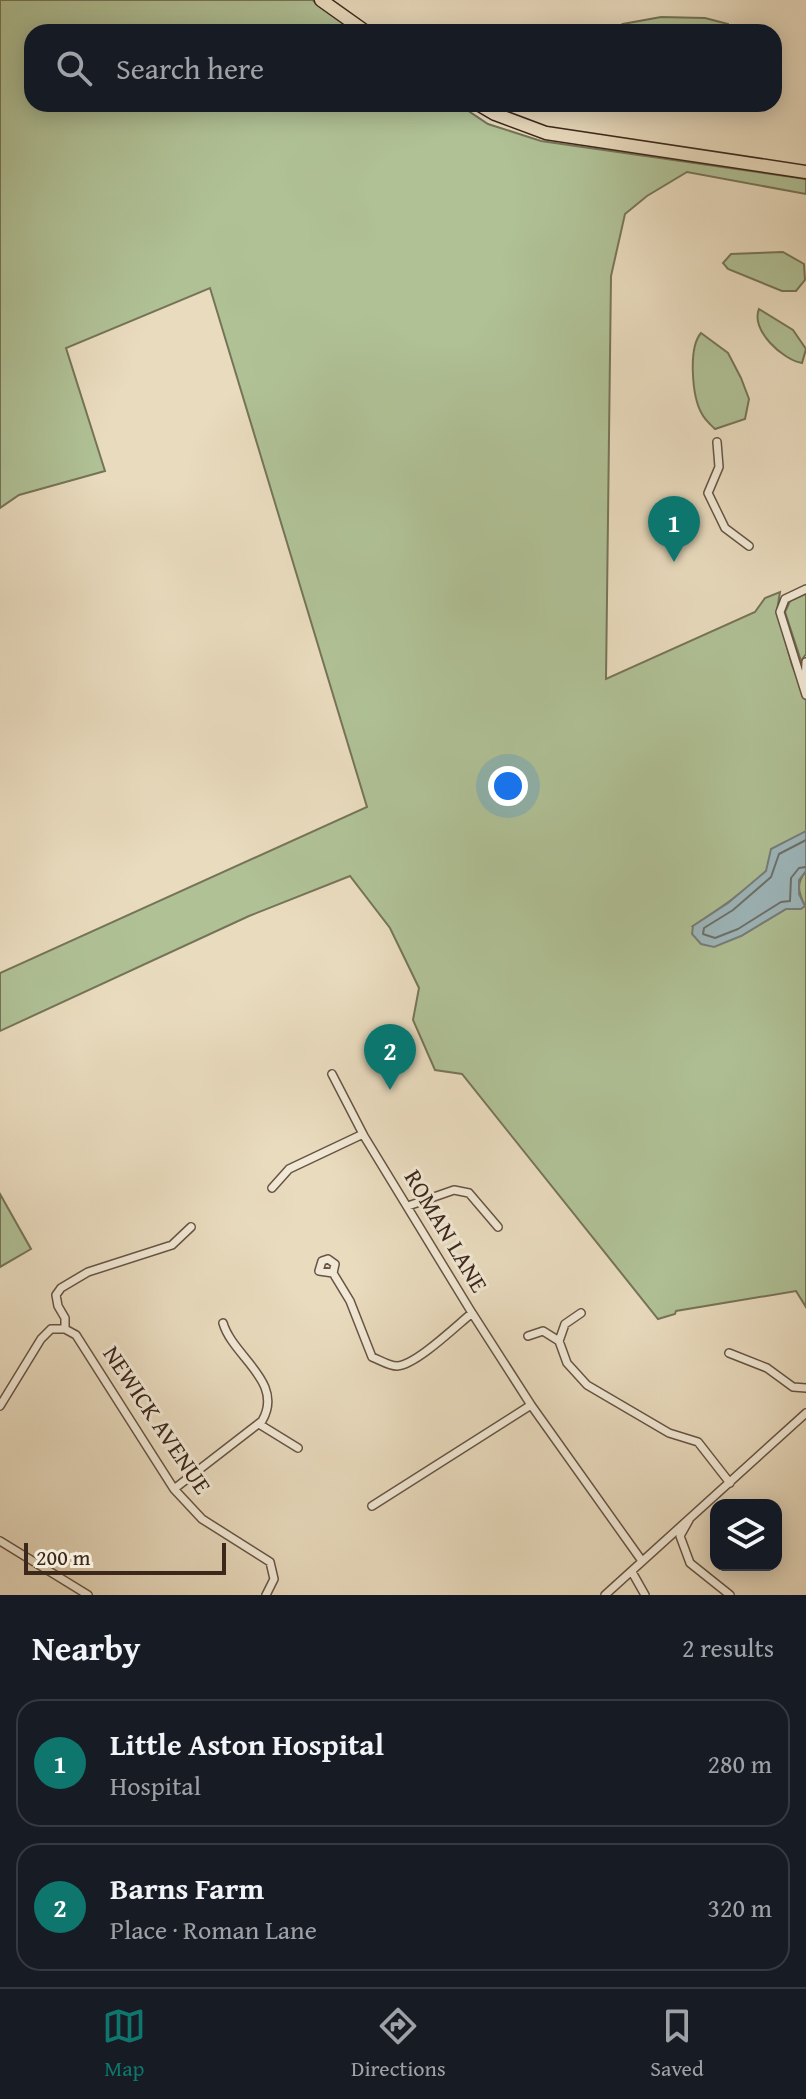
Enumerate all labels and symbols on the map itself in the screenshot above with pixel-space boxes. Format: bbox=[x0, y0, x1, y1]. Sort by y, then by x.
pin: 1 bbox=[648, 496, 700, 562]
your location bbox=[488, 766, 528, 806]
pin: 2 bbox=[364, 1024, 416, 1090]
street label: ROMAN LANE bbox=[396, 1163, 497, 1299]
street label: NEWICK AVENUE bbox=[95, 1339, 220, 1501]
scale bar bbox=[24, 1539, 226, 1575]

